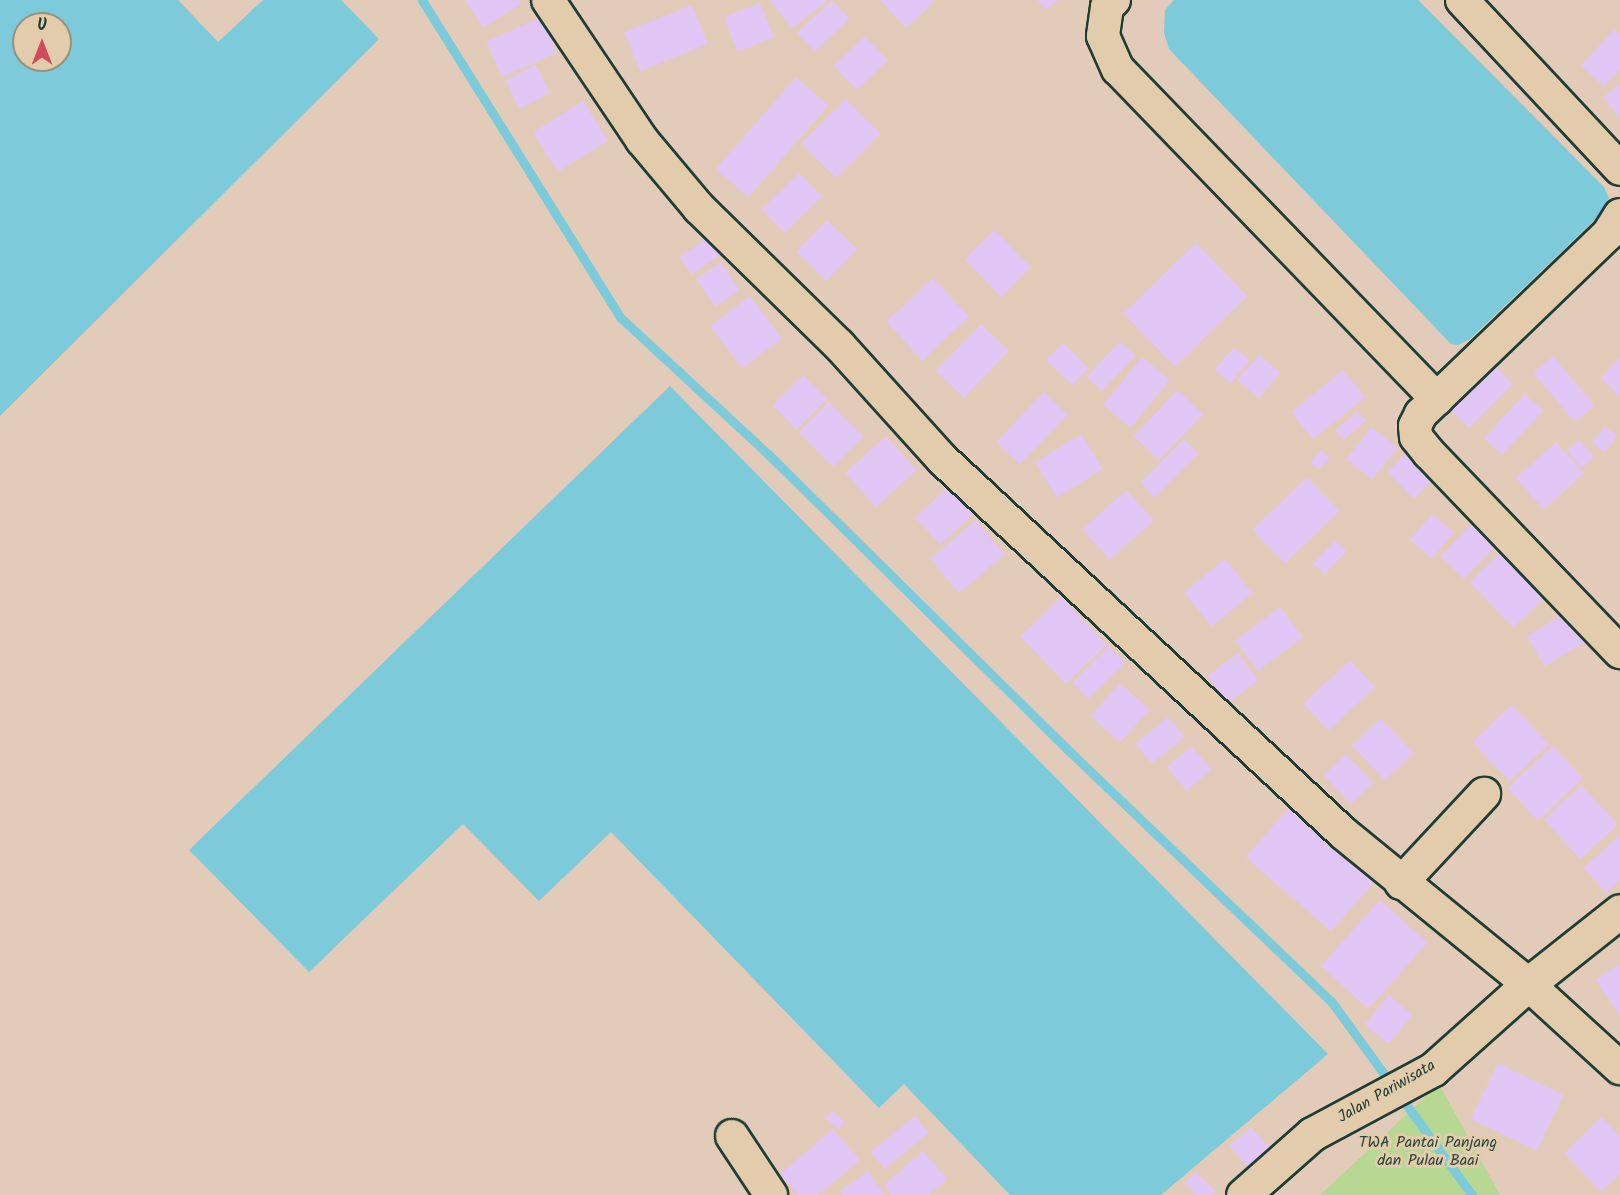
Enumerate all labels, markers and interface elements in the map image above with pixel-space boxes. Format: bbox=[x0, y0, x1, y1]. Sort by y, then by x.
north arrow bbox=[12, 12, 72, 72]
text: U bbox=[37, 13, 47, 38]
street label: Jalan Pariwisata bbox=[1335, 1056, 1439, 1128]
park label: TWA Pantai Panjang dan Pulau Baai bbox=[1359, 1133, 1497, 1171]

